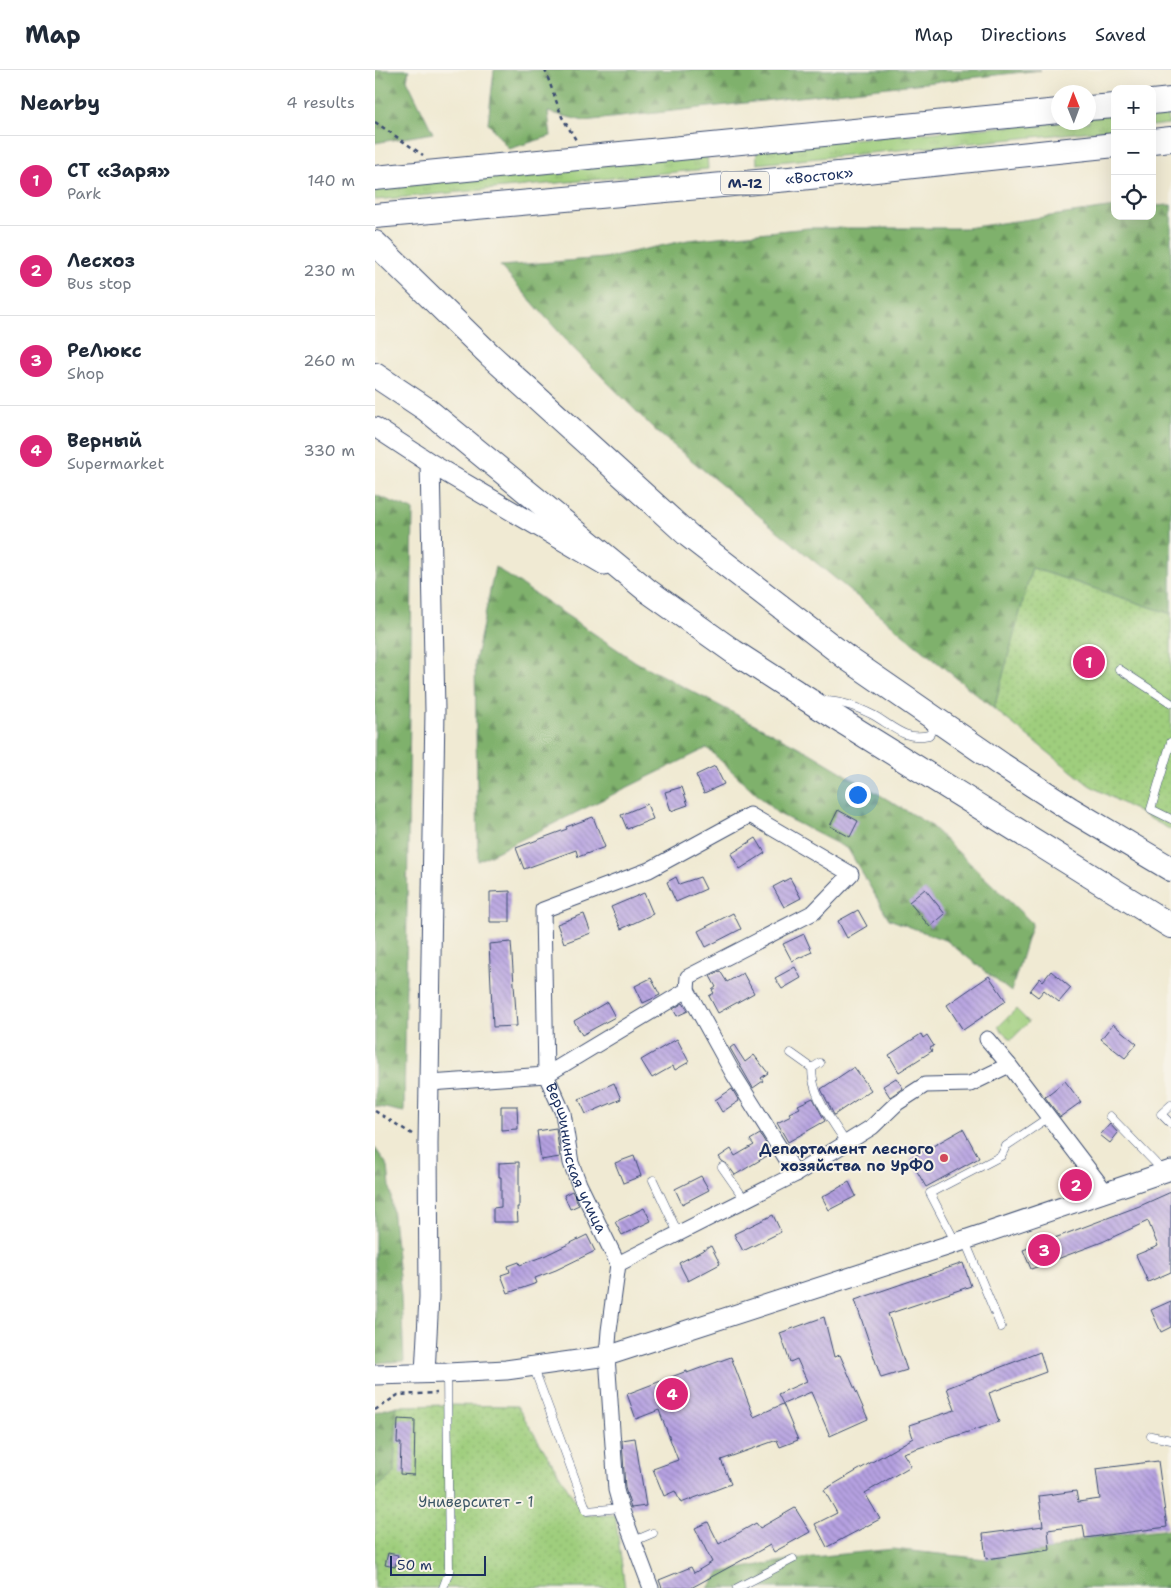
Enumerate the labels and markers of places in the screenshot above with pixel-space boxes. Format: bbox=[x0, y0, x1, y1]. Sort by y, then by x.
pin: 1 bbox=[1073, 643, 1105, 681]
place label: Департамент лесного хозяйства по УрФО bbox=[759, 1139, 934, 1176]
marker: Департамент лесного хозяйства по УрФО bbox=[938, 1152, 950, 1164]
pin: 2 bbox=[1060, 1166, 1092, 1204]
pin: 3 bbox=[1028, 1231, 1060, 1269]
pin: 4 bbox=[656, 1375, 688, 1413]

